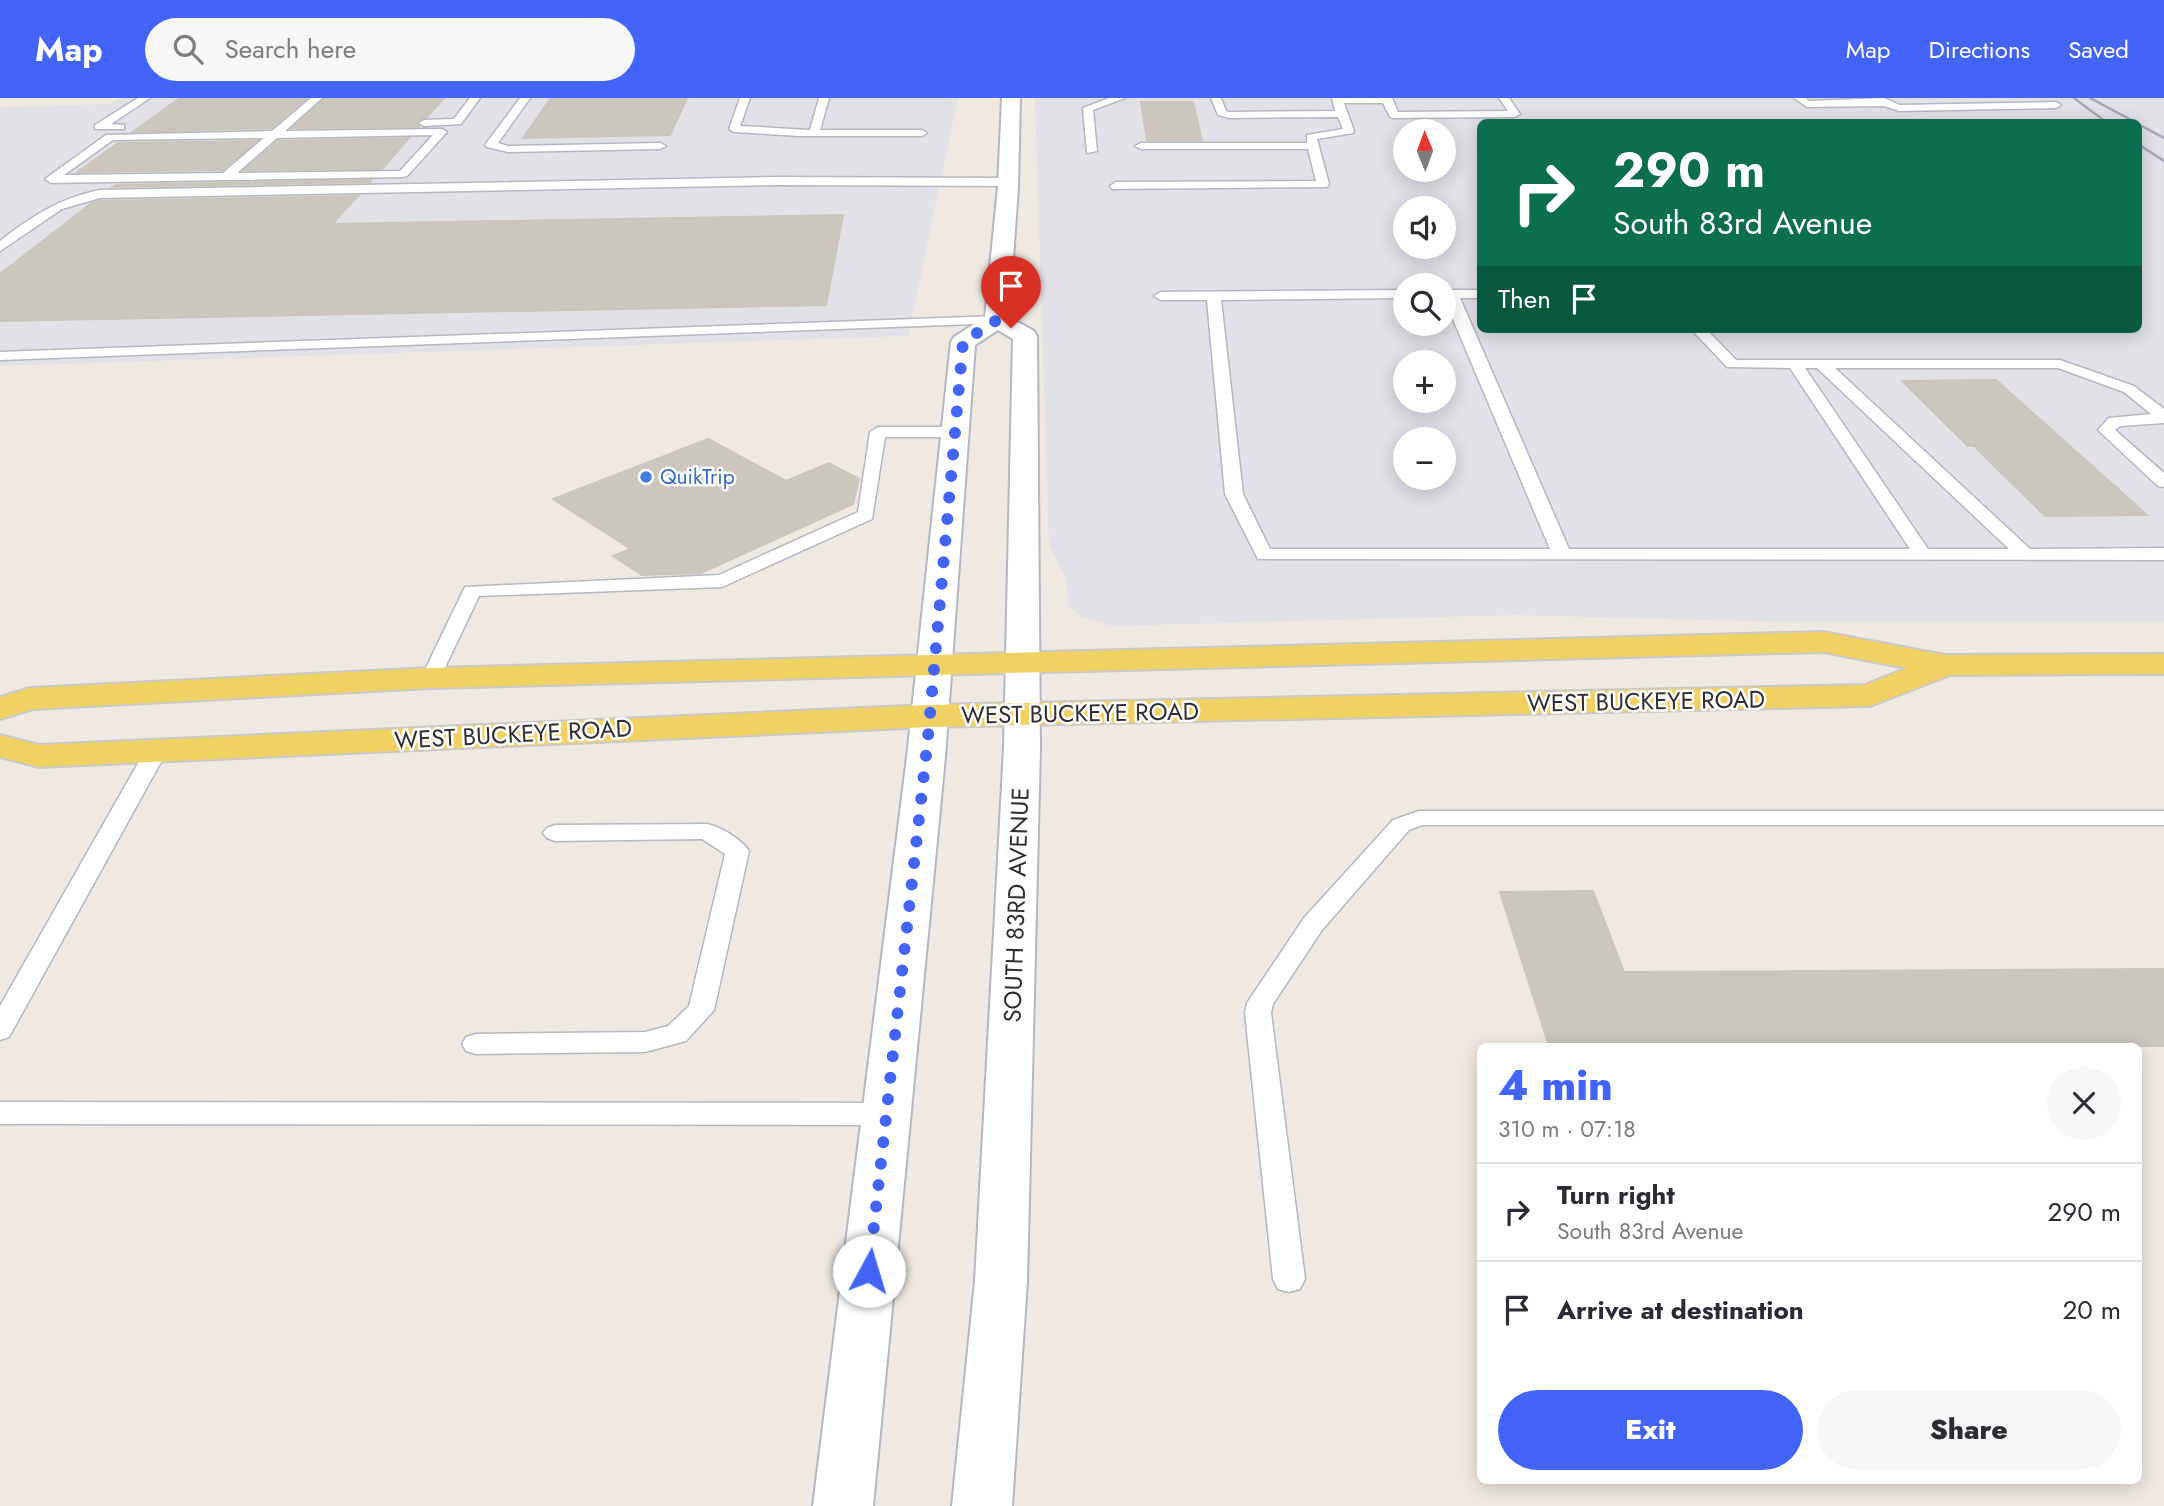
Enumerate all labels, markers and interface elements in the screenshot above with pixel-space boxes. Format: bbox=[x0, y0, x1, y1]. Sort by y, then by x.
search box bbox=[145, 18, 635, 81]
text: Map bbox=[35, 26, 103, 73]
icon: search bbox=[169, 30, 207, 68]
text: Search here bbox=[225, 30, 356, 68]
text: Map bbox=[1846, 32, 1891, 67]
text: Directions bbox=[1929, 32, 2030, 67]
text: Saved bbox=[2068, 32, 2129, 67]
north arrow bbox=[1393, 119, 1456, 182]
map controls bbox=[1393, 119, 1456, 490]
text: 290 m bbox=[1613, 135, 1765, 205]
icon: right bbox=[1498, 147, 1589, 238]
button: sound bbox=[1393, 196, 1456, 259]
text: South 83rd Avenue bbox=[1613, 200, 1872, 246]
pin bbox=[981, 256, 1041, 328]
icon: arrive bbox=[992, 267, 1030, 305]
button: search bbox=[1393, 273, 1456, 336]
text: Then bbox=[1498, 280, 1551, 318]
icon: arrive bbox=[1565, 280, 1603, 318]
button: + bbox=[1393, 350, 1456, 413]
button: − bbox=[1393, 427, 1456, 490]
place label: QuikTrip bbox=[660, 462, 735, 492]
marker: QuikTrip bbox=[638, 469, 654, 485]
street label: WEST BUCKEYE ROAD bbox=[1527, 681, 1765, 721]
street label: WEST BUCKEYE ROAD bbox=[961, 693, 1199, 733]
street label: WEST BUCKEYE ROAD bbox=[393, 710, 633, 758]
street label: SOUTH 83RD AVENUE bbox=[994, 787, 1038, 1023]
text: 4 min bbox=[1498, 1055, 1613, 1116]
button: close bbox=[2047, 1066, 2121, 1140]
text: 310 m · 07:18 bbox=[1498, 1112, 1636, 1146]
text: Turn right bbox=[1557, 1176, 1675, 1214]
icon: right bbox=[1498, 1193, 1536, 1231]
text: 290 m bbox=[2048, 1193, 2121, 1231]
text: South 83rd Avenue bbox=[1557, 1214, 1743, 1248]
position arrow bbox=[832, 1234, 906, 1308]
icon: arrive bbox=[1498, 1291, 1536, 1329]
text: Arrive at destination bbox=[1557, 1291, 1804, 1329]
text: 20 m bbox=[2063, 1291, 2121, 1329]
button: Exit bbox=[1498, 1390, 1803, 1470]
button: Share bbox=[1817, 1390, 2121, 1470]

